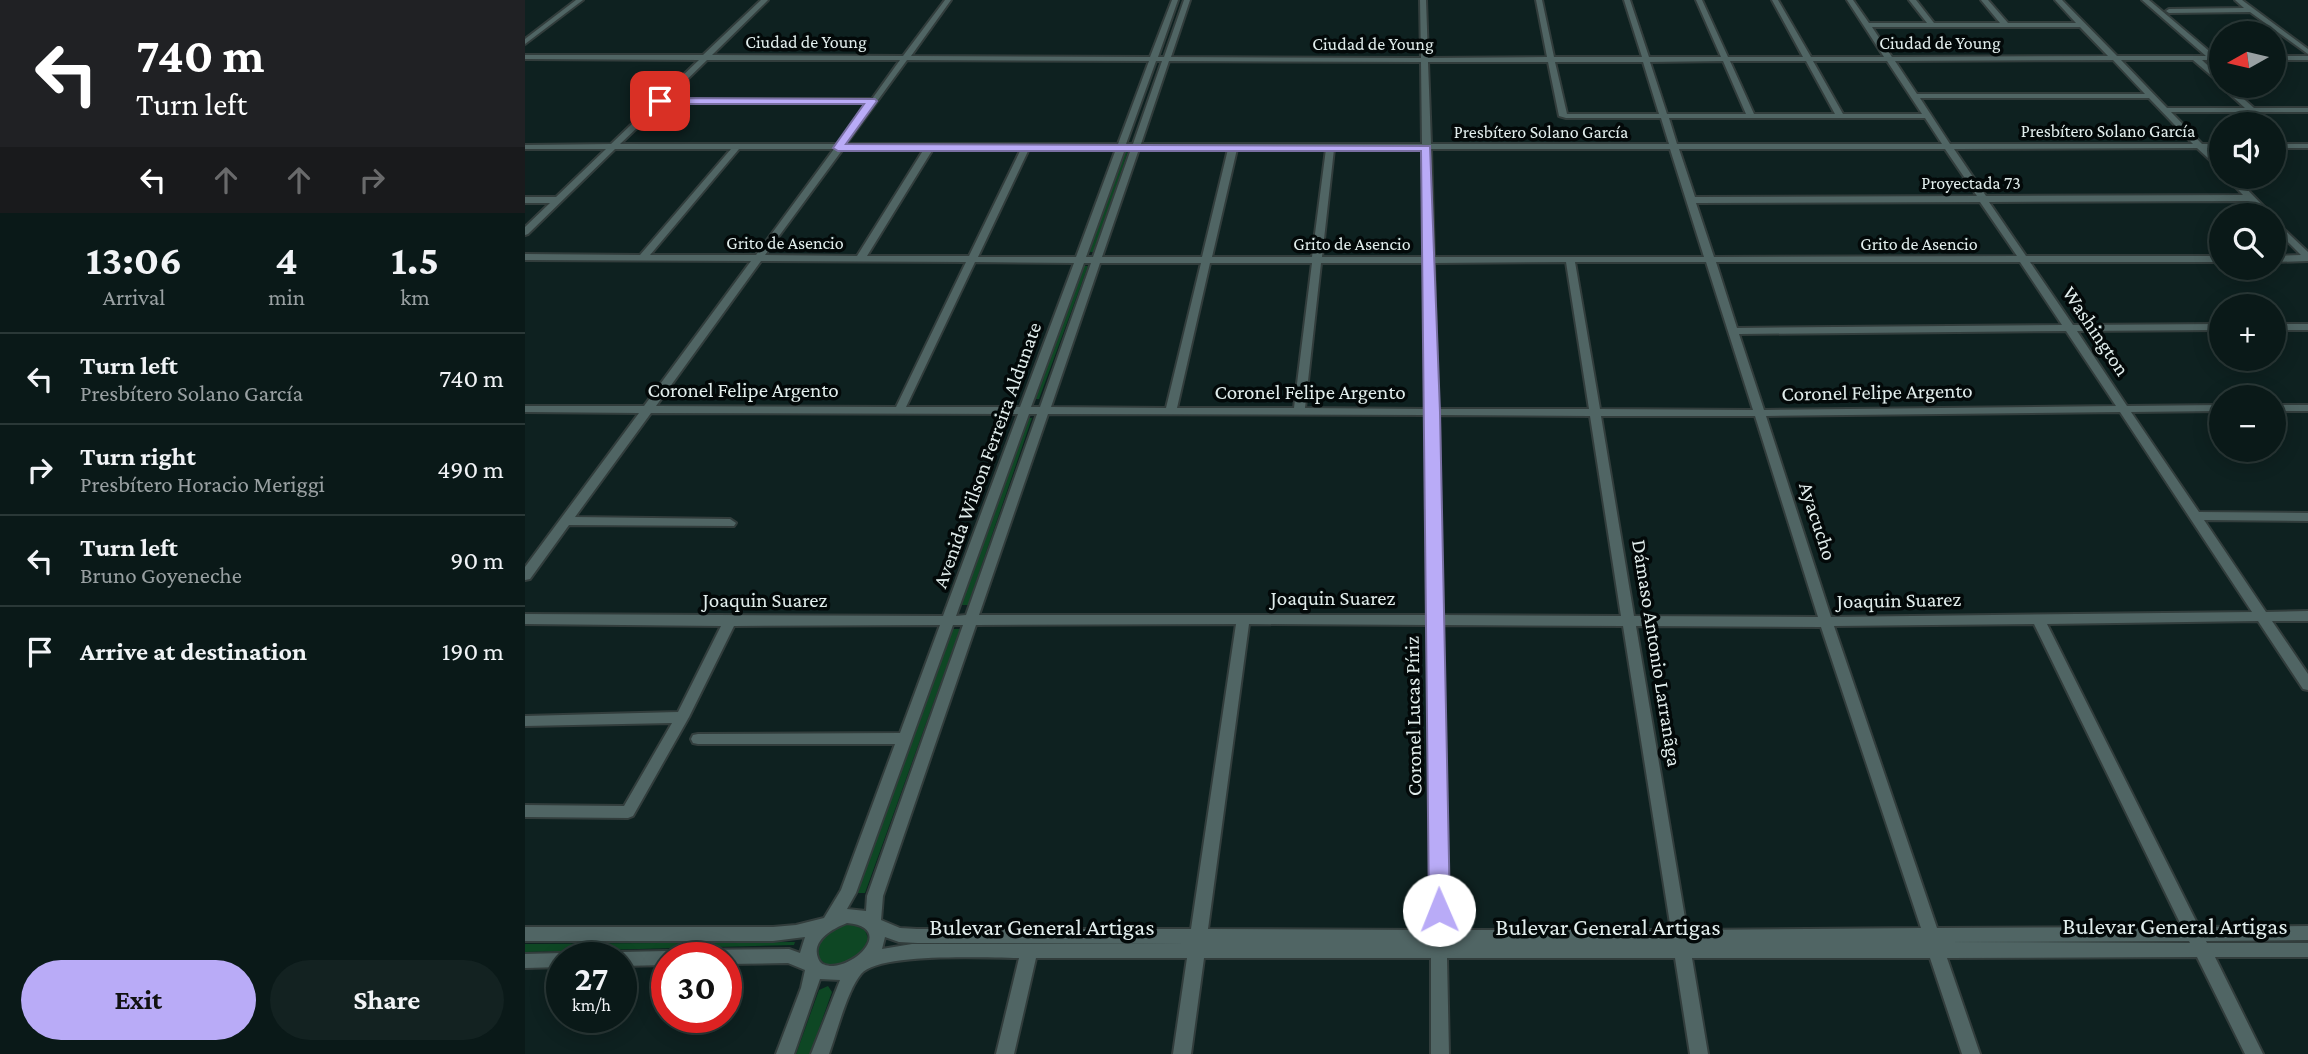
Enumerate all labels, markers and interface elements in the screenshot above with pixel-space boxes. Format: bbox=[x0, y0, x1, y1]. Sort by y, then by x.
north arrow bbox=[2209, 21, 2285, 98]
map controls bbox=[2209, 21, 2286, 462]
icon: left bbox=[21, 28, 112, 119]
text: 740 m bbox=[136, 28, 265, 83]
street label: Ciudad de Young bbox=[745, 32, 867, 52]
street label: Ciudad de Young bbox=[1879, 33, 2001, 53]
street label: Ciudad de Young bbox=[1312, 34, 1434, 54]
pin bbox=[630, 71, 690, 131]
icon: arrive bbox=[641, 82, 679, 120]
text: Turn left bbox=[136, 86, 247, 122]
button: sound bbox=[2209, 112, 2286, 189]
street label: Presbítero Solano García bbox=[2021, 121, 2195, 141]
street label: Presbítero Solano García bbox=[1454, 122, 1628, 142]
icon: left bbox=[134, 161, 172, 199]
icon: ahead bbox=[207, 161, 245, 199]
icon: ahead bbox=[280, 161, 318, 199]
icon: right bbox=[353, 161, 391, 199]
street label: Proyectada 73 bbox=[1921, 173, 2021, 193]
button: search bbox=[2209, 203, 2286, 280]
street label: Grito de Asencio bbox=[726, 233, 844, 253]
street label: Grito de Asencio bbox=[1293, 234, 1411, 254]
street label: Grito de Asencio bbox=[1860, 234, 1978, 254]
text: 13:06 bbox=[86, 236, 182, 283]
text: 4 bbox=[275, 236, 298, 283]
text: 1.5 bbox=[391, 236, 439, 283]
street label: Washington bbox=[2057, 282, 2135, 380]
text: Arrival bbox=[103, 284, 165, 310]
text: min bbox=[268, 284, 305, 310]
text: km bbox=[400, 284, 430, 310]
button: + bbox=[2209, 294, 2286, 371]
street label: Avenida Wilson Ferreira Aldunate bbox=[928, 319, 1046, 591]
text: Turn left bbox=[80, 351, 178, 380]
icon: left bbox=[21, 360, 59, 398]
text: 740 m bbox=[439, 364, 504, 393]
street label: Coronel Felipe Argento bbox=[647, 378, 839, 402]
street label: Coronel Felipe Argento bbox=[1781, 378, 1973, 406]
text: Presbítero Solano García bbox=[80, 380, 303, 406]
street label: Coronel Felipe Argento bbox=[1214, 380, 1406, 404]
button: − bbox=[2209, 385, 2286, 462]
text: Turn right bbox=[80, 442, 196, 471]
icon: right bbox=[21, 451, 59, 489]
text: 490 m bbox=[437, 455, 504, 484]
text: Presbítero Horacio Meriggi bbox=[80, 471, 325, 497]
street label: Ayacucho bbox=[1794, 479, 1842, 563]
text: Turn left bbox=[80, 533, 178, 562]
street label: Dámaso Antonio Larranãga bbox=[1627, 538, 1687, 769]
icon: left bbox=[21, 542, 59, 580]
text: 90 m bbox=[450, 546, 504, 575]
text: Bruno Goyeneche bbox=[80, 562, 242, 588]
street label: Joaquin Suarez bbox=[1269, 586, 1395, 610]
street label: Joaquin Suarez bbox=[1834, 587, 1962, 613]
street label: Joaquin Suarez bbox=[701, 588, 827, 612]
icon: arrive bbox=[21, 633, 59, 671]
street label: Coronel Lucas Píriz bbox=[1400, 636, 1426, 796]
text: Arrive at destination bbox=[80, 637, 307, 666]
text: 190 m bbox=[442, 637, 504, 666]
position arrow bbox=[1402, 873, 1476, 947]
street label: Bulevar General Artigas bbox=[2062, 912, 2288, 939]
street label: Bulevar General Artigas bbox=[929, 913, 1155, 940]
street label: Bulevar General Artigas bbox=[1495, 913, 1721, 940]
speed limit sign: 30 bbox=[651, 942, 742, 1033]
text: 27 bbox=[575, 959, 608, 998]
button: Exit bbox=[21, 960, 256, 1040]
button: Share bbox=[270, 960, 504, 1040]
text: km/h bbox=[572, 995, 611, 1015]

